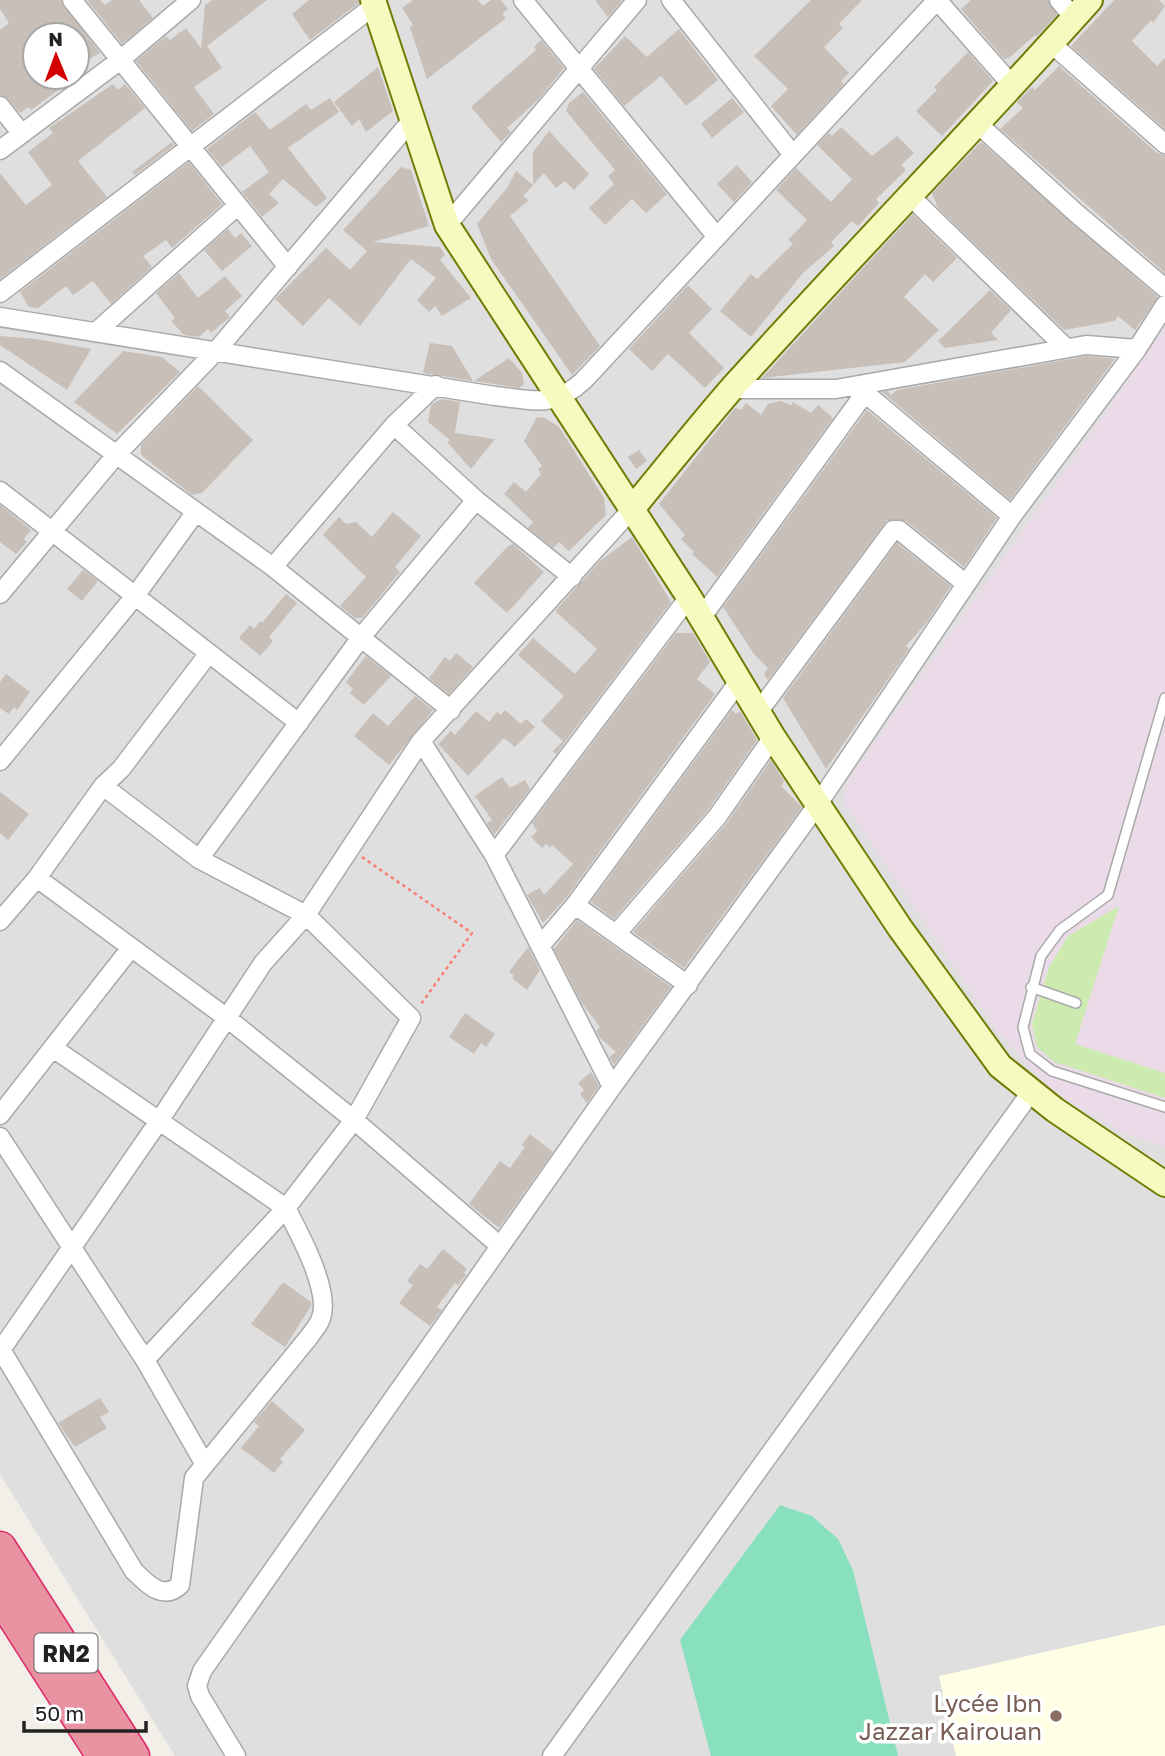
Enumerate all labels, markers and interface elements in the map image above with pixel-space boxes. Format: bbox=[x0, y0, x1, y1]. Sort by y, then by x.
north arrow bbox=[21, 21, 91, 91]
text: N bbox=[48, 27, 63, 50]
road number: RN2 bbox=[34, 1634, 98, 1672]
place label: Lycée Ibn Jazzar Kairouan bbox=[859, 1688, 1042, 1745]
scale bar bbox=[24, 1690, 147, 1734]
text: 50 m bbox=[35, 1700, 84, 1726]
marker: Lycée Ibn Jazzar Kairouan bbox=[1048, 1708, 1064, 1724]

